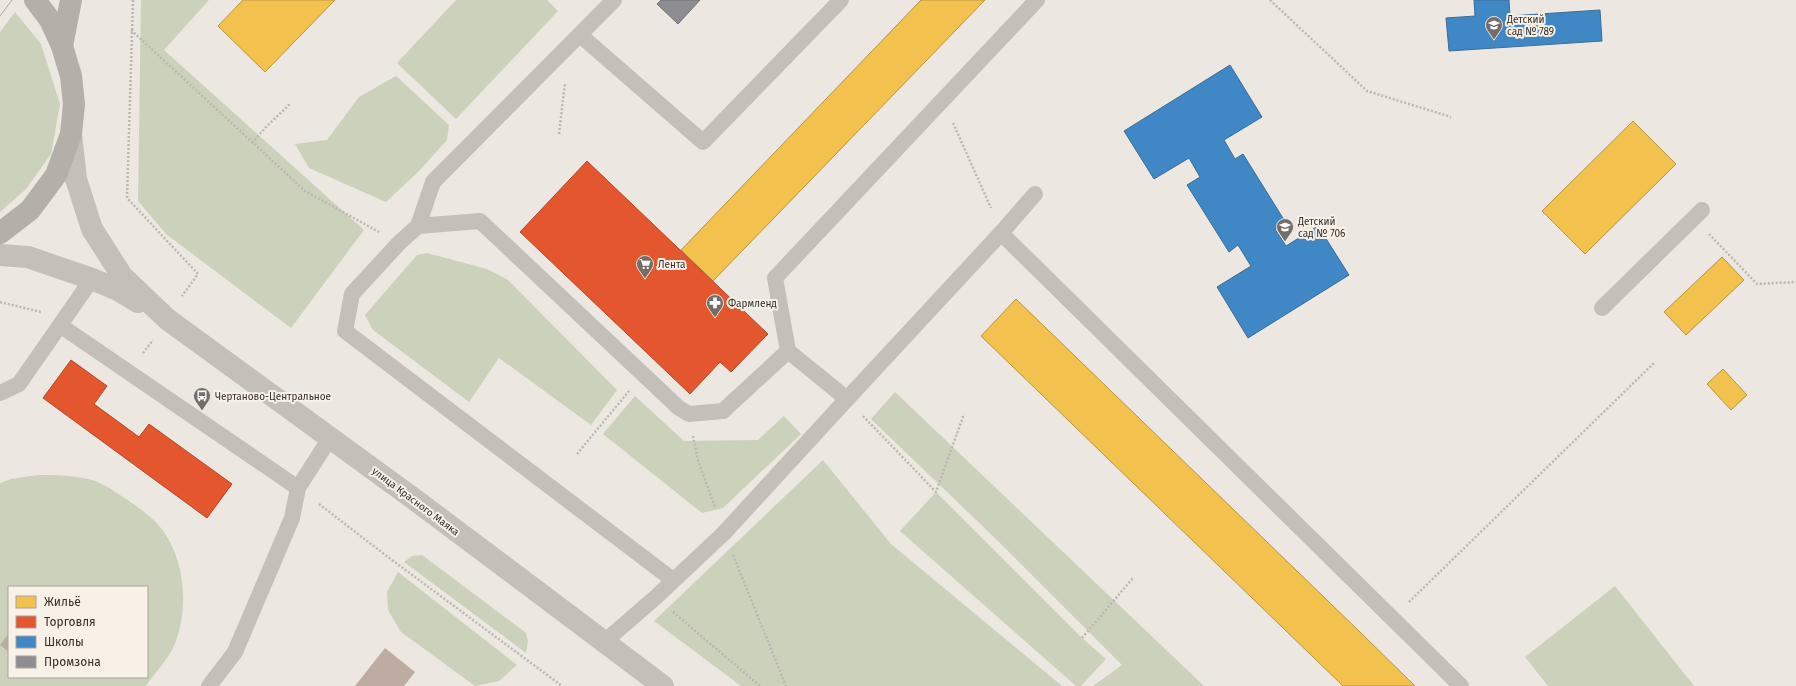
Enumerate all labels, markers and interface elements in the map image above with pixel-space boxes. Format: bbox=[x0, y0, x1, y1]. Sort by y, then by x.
place label: Детский сад № 789 bbox=[1506, 14, 1554, 38]
school or university icon: Детский сад № 789 bbox=[1484, 15, 1504, 40]
place label: Детский сад № 706 bbox=[1297, 216, 1345, 240]
school or university icon: Детский сад № 706 bbox=[1275, 217, 1295, 242]
supermarket icon: Лента bbox=[635, 254, 655, 279]
place label: Лента bbox=[658, 259, 686, 271]
pharmacy icon: Фармленд bbox=[705, 293, 725, 318]
place label: Фармленд bbox=[728, 298, 777, 310]
bus stop icon: Чертаново-Центральное bbox=[192, 386, 212, 411]
place label: Чертаново-Центральное bbox=[215, 391, 331, 403]
street label: улица Красного Маяка bbox=[369, 465, 461, 538]
legend bbox=[8, 586, 148, 678]
text: Жильё bbox=[44, 595, 81, 609]
text: Торговля bbox=[44, 615, 96, 629]
text: Школы bbox=[44, 635, 84, 649]
text: Промзона bbox=[44, 655, 101, 669]

